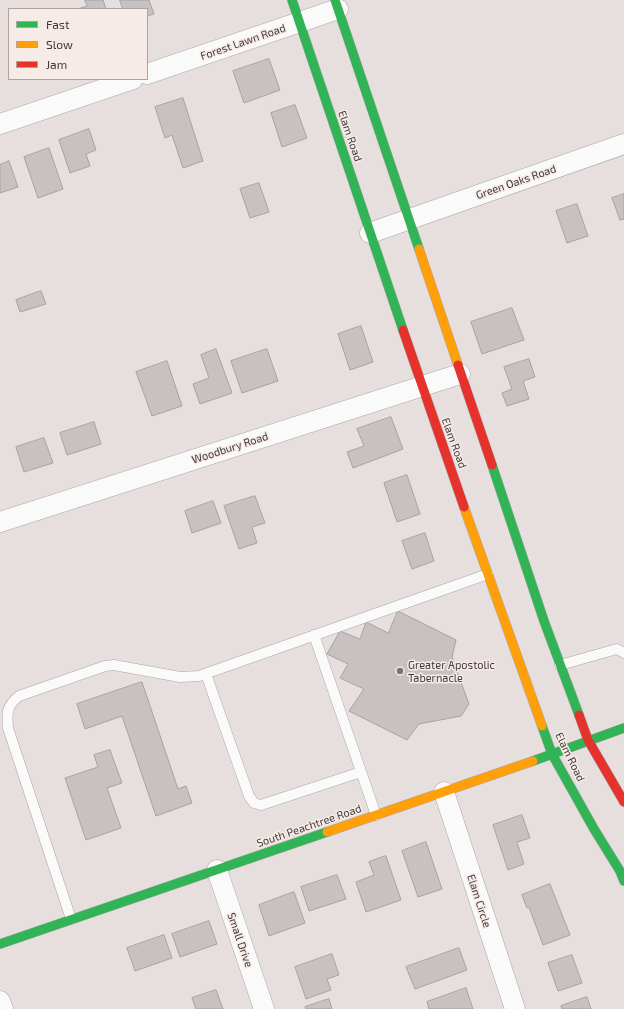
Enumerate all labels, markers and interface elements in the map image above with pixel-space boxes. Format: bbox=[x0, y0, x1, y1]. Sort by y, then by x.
legend bbox=[8, 8, 148, 80]
text: Fast bbox=[46, 17, 69, 31]
street label: Forest Lawn Road bbox=[199, 21, 287, 63]
text: Slow bbox=[46, 37, 73, 51]
text: Jam bbox=[46, 57, 67, 71]
street label: Elam Road bbox=[335, 109, 365, 163]
street label: Green Oaks Road bbox=[474, 162, 558, 202]
street label: Elam Road bbox=[439, 416, 469, 470]
street label: Woodbury Road bbox=[190, 429, 270, 467]
place label: Greater Apostolic Tabernacle bbox=[408, 658, 495, 684]
marker: Greater Apostolic Tabernacle bbox=[395, 666, 405, 676]
street label: Elam Road bbox=[552, 730, 588, 784]
street label: South Peachtree Road bbox=[255, 802, 363, 850]
street label: Elam Circle bbox=[464, 873, 494, 929]
street label: Small Drive bbox=[224, 911, 256, 969]

